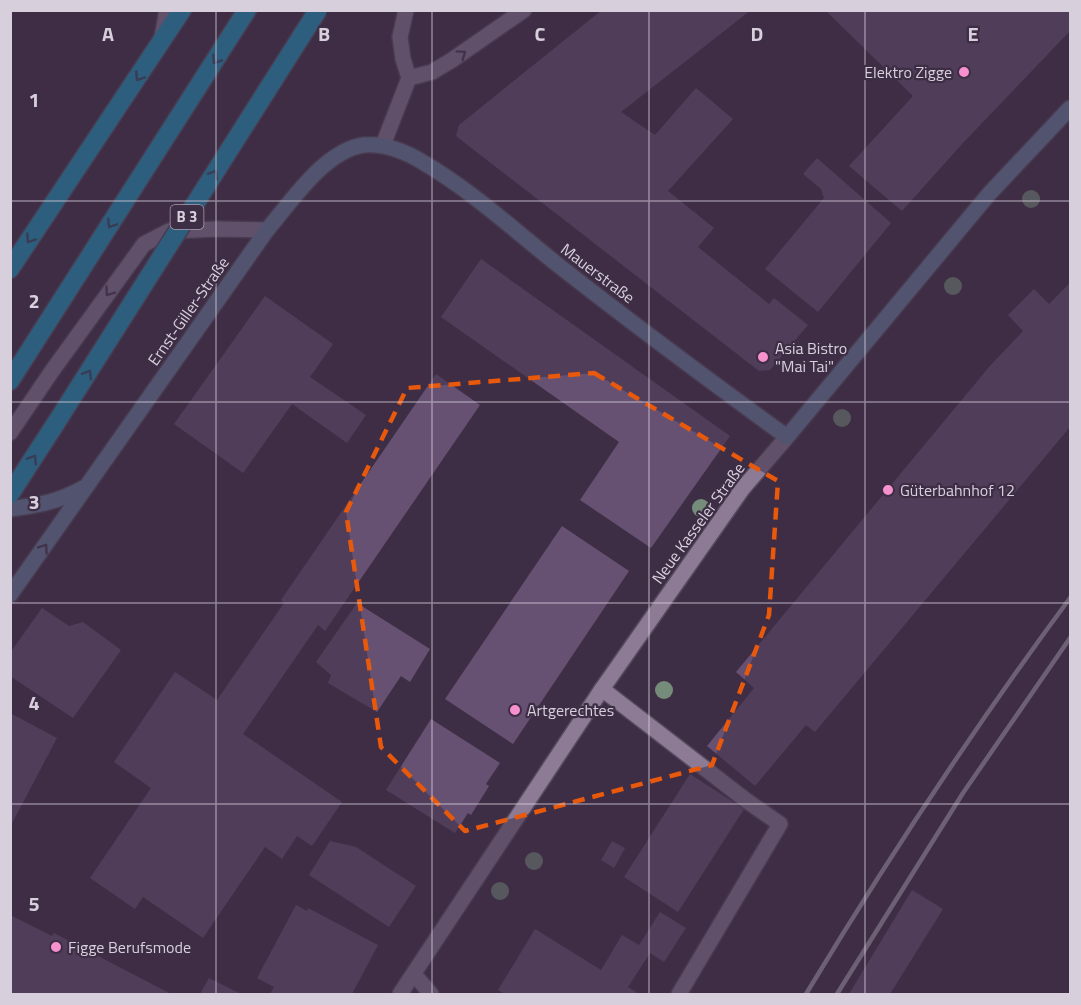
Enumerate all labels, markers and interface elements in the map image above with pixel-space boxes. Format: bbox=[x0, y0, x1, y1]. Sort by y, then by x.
text: A bbox=[102, 18, 114, 49]
text: B bbox=[318, 18, 330, 49]
text: C bbox=[535, 18, 546, 49]
text: D bbox=[751, 18, 763, 49]
text: E bbox=[967, 18, 979, 49]
one-way arrow bbox=[455, 50, 466, 61]
one-way arrow bbox=[211, 54, 223, 64]
place label: Elektro Zigge bbox=[864, 60, 952, 84]
marker: Elektro Zigge bbox=[957, 65, 971, 79]
one-way arrow bbox=[135, 71, 146, 82]
text: 1 bbox=[28, 84, 40, 115]
one-way arrow bbox=[207, 170, 219, 180]
road number: B 3 bbox=[170, 205, 204, 229]
one-way arrow bbox=[106, 218, 118, 228]
one-way arrow bbox=[26, 233, 37, 244]
street label: Mauerstraße bbox=[556, 237, 640, 309]
street label: Ernst-Giller-Straße bbox=[142, 252, 234, 370]
text: 2 bbox=[28, 285, 40, 316]
one-way arrow bbox=[106, 285, 117, 296]
place label: Asia Bistro "Mai Tai" bbox=[775, 336, 847, 378]
marker: Asia Bistro "Mai Tai" bbox=[756, 350, 770, 364]
one-way arrow bbox=[80, 370, 92, 380]
one-way arrow bbox=[26, 454, 37, 465]
street label: Neue Kasseler Straße bbox=[646, 457, 750, 589]
place label: Güterbahnhof 12 bbox=[900, 478, 1015, 502]
marker: Güterbahnhof 12 bbox=[881, 483, 895, 497]
text: 3 bbox=[28, 486, 40, 517]
one-way arrow bbox=[37, 543, 48, 554]
text: 4 bbox=[28, 687, 40, 718]
place label: Artgerechtes bbox=[527, 698, 614, 722]
marker: Artgerechtes bbox=[508, 703, 522, 717]
text: 5 bbox=[28, 888, 40, 919]
place label: Figge Berufsmode bbox=[68, 935, 191, 959]
marker: Figge Berufsmode bbox=[49, 940, 63, 954]

